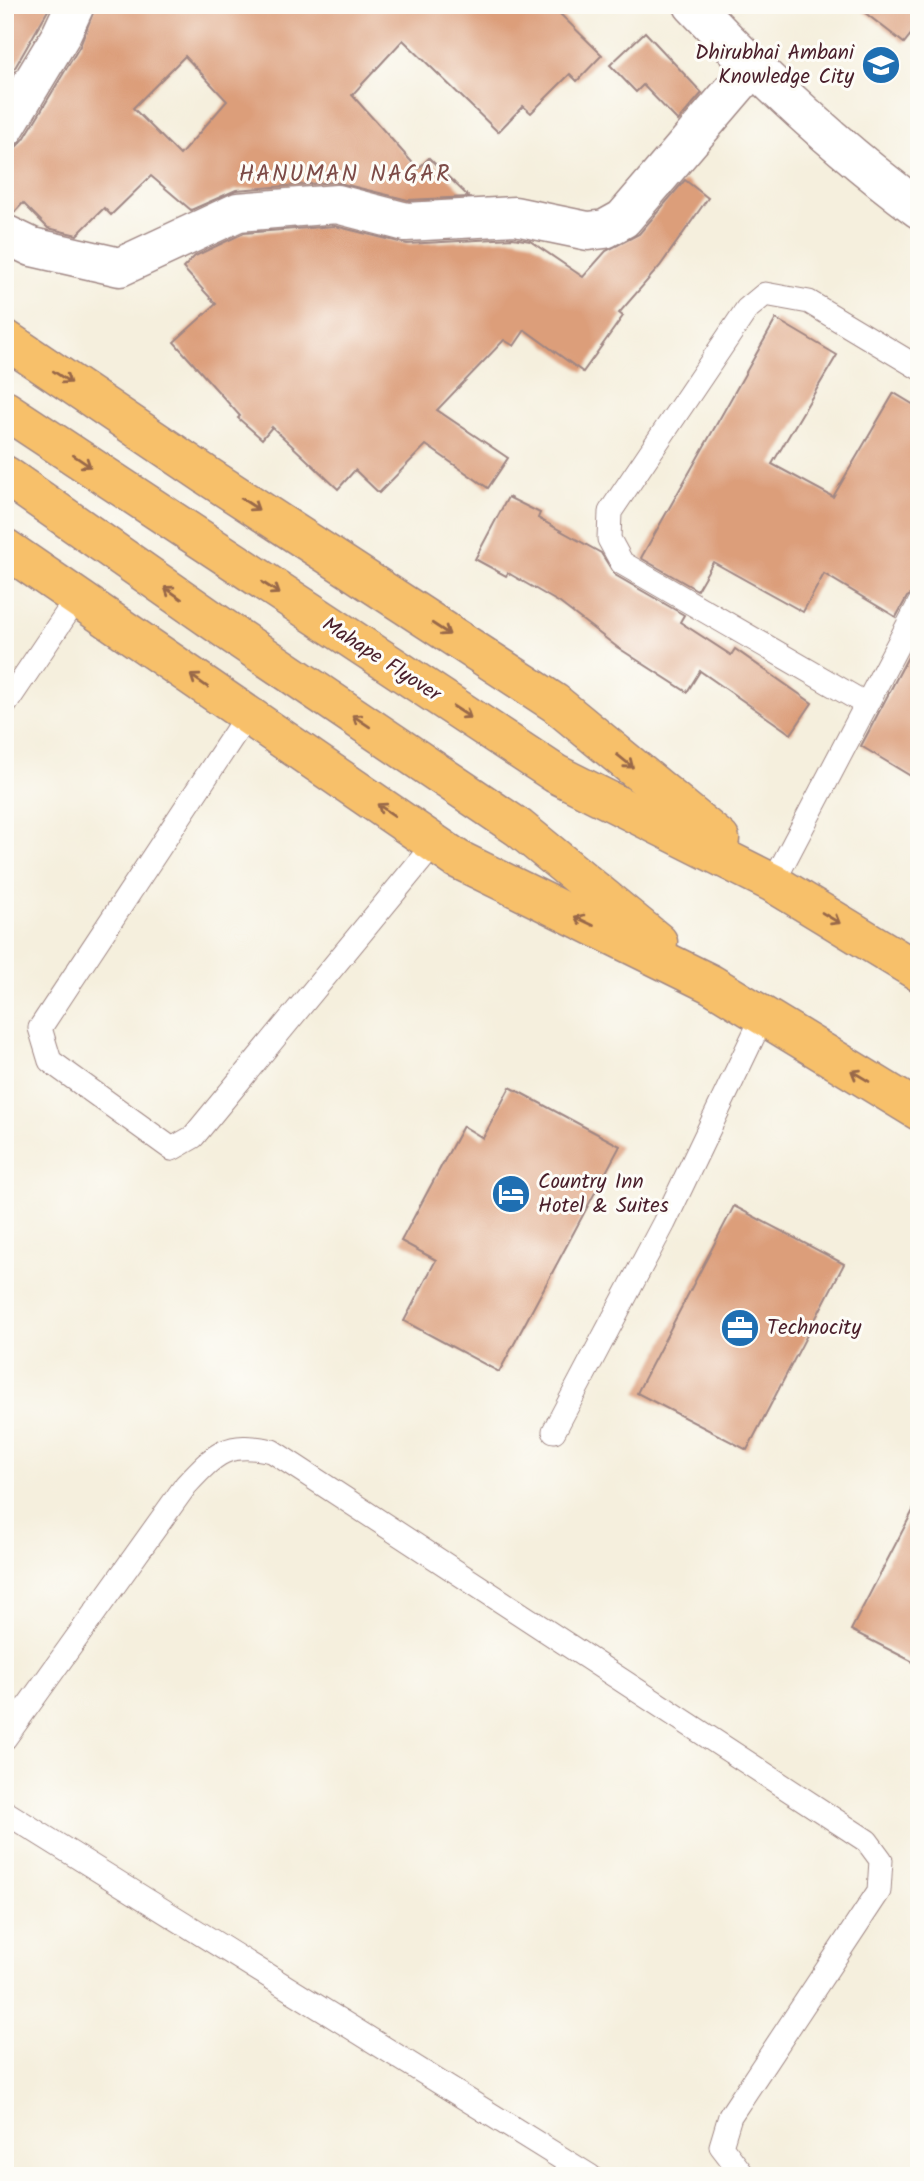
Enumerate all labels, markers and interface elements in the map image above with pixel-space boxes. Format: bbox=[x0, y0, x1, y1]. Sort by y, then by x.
place label: Dhirubhai Ambani Knowledge City bbox=[695, 37, 855, 94]
school or university icon: Dhirubhai Ambani Knowledge City bbox=[860, 44, 902, 86]
district label: HANUMAN NAGAR bbox=[239, 157, 451, 193]
one-way arrow bbox=[52, 370, 71, 384]
one-way arrow bbox=[72, 454, 91, 469]
one-way arrow bbox=[240, 498, 260, 512]
one-way arrow bbox=[261, 581, 280, 595]
one-way arrow bbox=[164, 586, 183, 600]
street label: Mahape Flyover bbox=[315, 609, 448, 711]
one-way arrow bbox=[431, 622, 450, 636]
one-way arrow bbox=[189, 674, 209, 688]
one-way arrow bbox=[451, 706, 471, 720]
one-way arrow bbox=[352, 714, 371, 728]
one-way arrow bbox=[616, 754, 634, 769]
one-way arrow bbox=[377, 803, 396, 817]
one-way arrow bbox=[821, 912, 841, 926]
one-way arrow bbox=[574, 914, 595, 928]
one-way arrow bbox=[851, 1068, 871, 1082]
place label: Country Inn Hotel & Suites bbox=[538, 1166, 669, 1223]
hotel icon: Country Inn Hotel & Suites bbox=[490, 1173, 532, 1215]
office icon: Technocity bbox=[719, 1307, 761, 1349]
place label: Technocity bbox=[767, 1312, 861, 1345]

